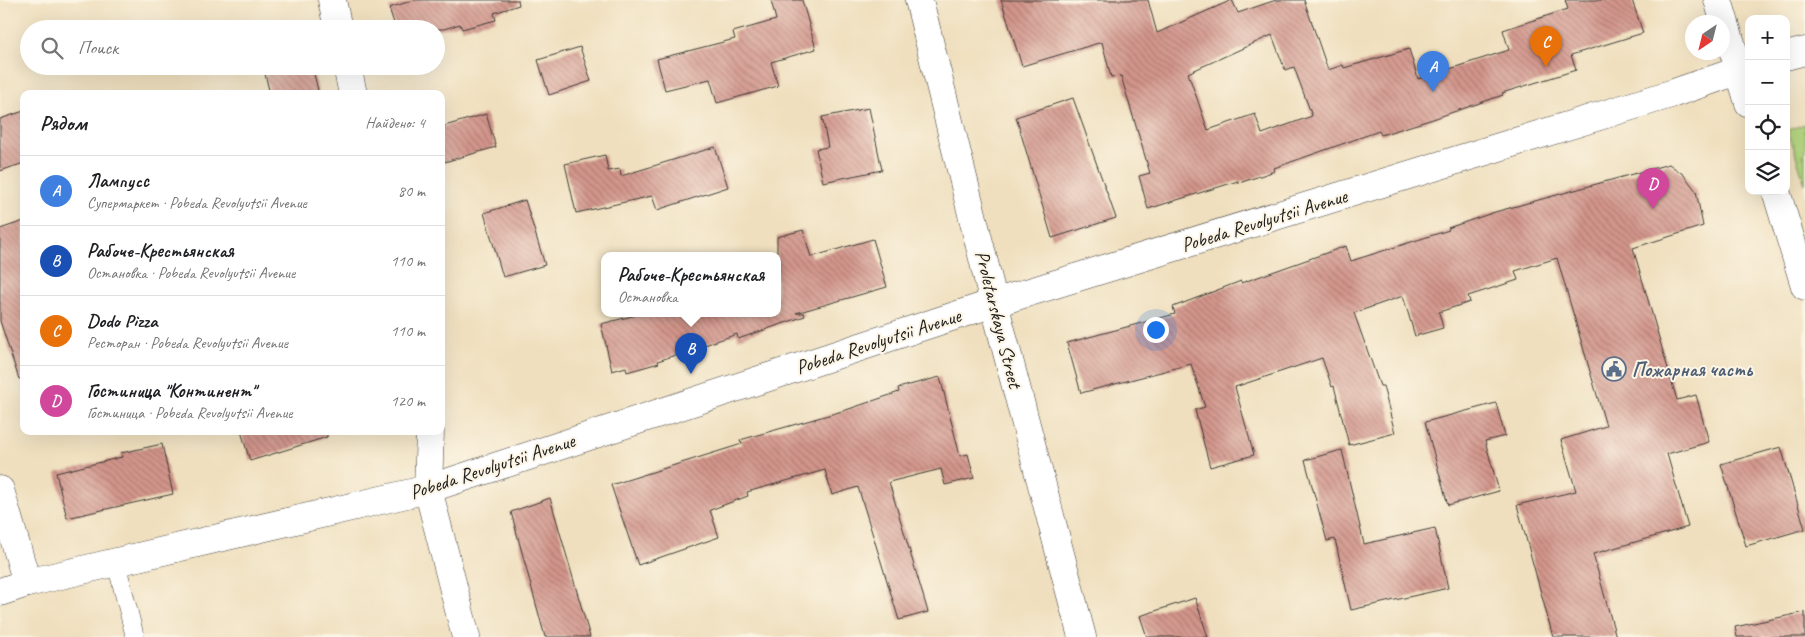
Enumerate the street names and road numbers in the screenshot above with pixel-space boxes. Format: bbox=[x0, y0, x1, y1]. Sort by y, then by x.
street label: Pobeda Revolyutsii Avenue bbox=[1178, 183, 1351, 258]
street label: Proletarskaya Street bbox=[969, 248, 1028, 393]
street label: Pobeda Revolyutsii Avenue bbox=[793, 303, 965, 380]
street label: Pobeda Revolyutsii Avenue bbox=[407, 428, 579, 505]

